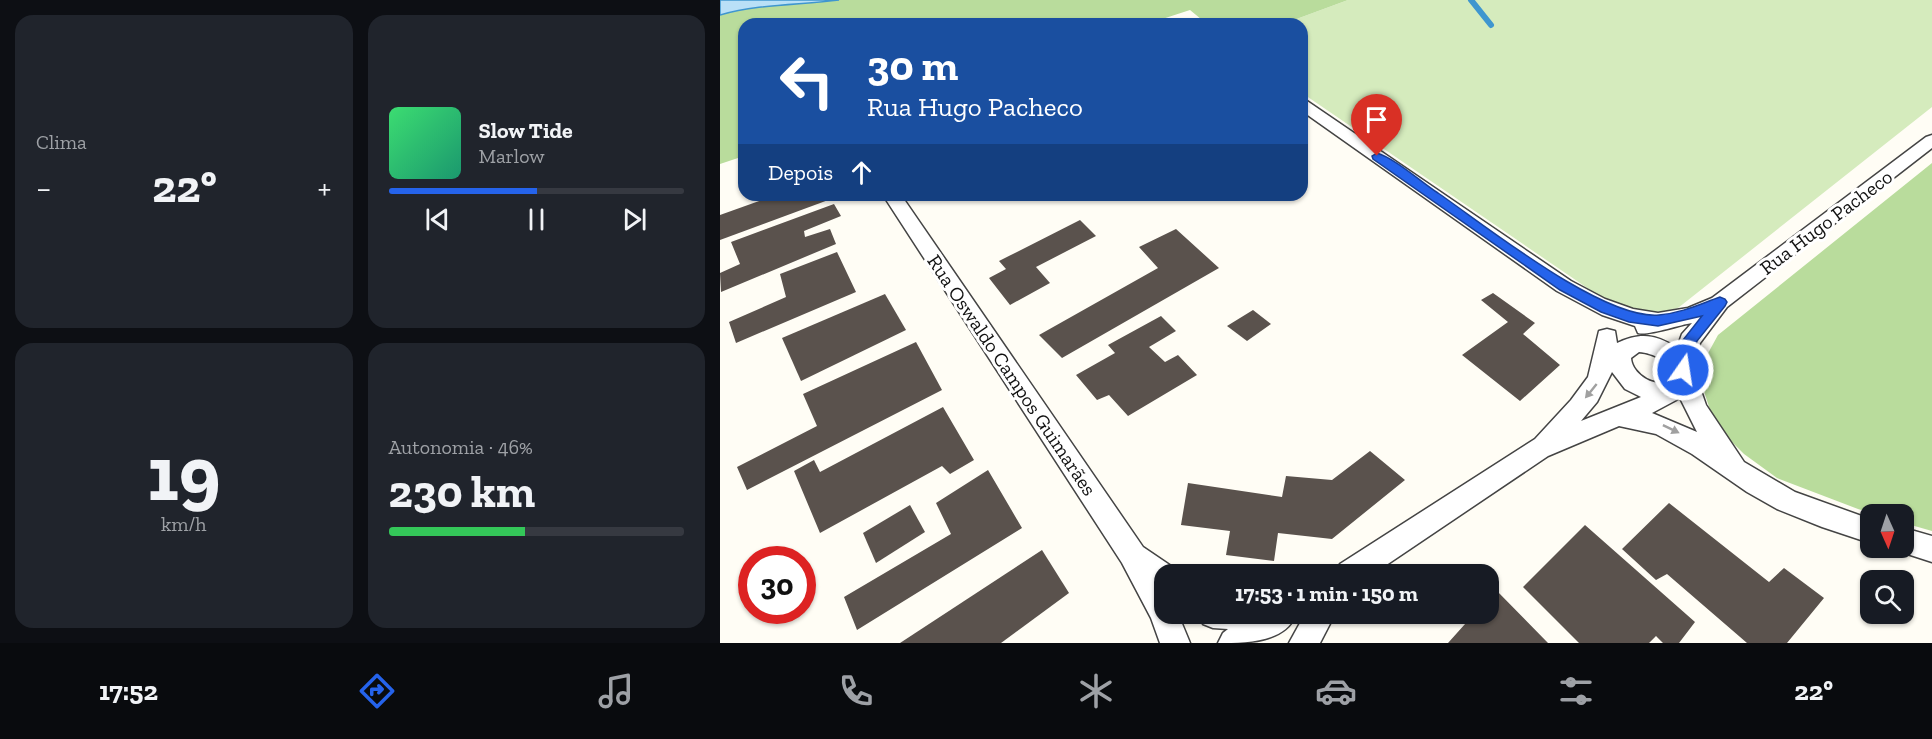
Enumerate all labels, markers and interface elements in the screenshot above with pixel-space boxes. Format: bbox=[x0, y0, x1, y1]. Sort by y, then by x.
text: 30 m bbox=[867, 40, 958, 91]
icon: left bbox=[768, 42, 846, 120]
text: Rua Hugo Pacheco bbox=[867, 91, 1083, 123]
pin bbox=[1351, 94, 1402, 156]
icon: arrive bbox=[1360, 103, 1393, 136]
text: Slow Tide bbox=[479, 117, 573, 144]
text: Clima bbox=[36, 130, 87, 154]
text: Marlow bbox=[479, 144, 545, 168]
icon: ahead bbox=[845, 156, 878, 189]
text: Depois bbox=[768, 159, 833, 186]
text: 22° bbox=[152, 160, 217, 214]
street label: Rua Hugo Pacheco bbox=[1755, 164, 1897, 280]
text: − bbox=[36, 168, 51, 207]
text: + bbox=[318, 168, 332, 207]
icon: previous bbox=[421, 203, 454, 236]
icon: pause bbox=[520, 203, 553, 236]
icon: next bbox=[618, 203, 651, 236]
street label: Rua Oswaldo Campos Guimarães bbox=[922, 250, 1102, 500]
position arrow bbox=[1651, 338, 1715, 402]
one-way arrow bbox=[1585, 383, 1598, 399]
one-way arrow bbox=[1663, 424, 1680, 434]
text: 19 bbox=[147, 426, 220, 520]
text: Autonomia · 46% bbox=[389, 435, 533, 459]
text: 230 km bbox=[389, 465, 535, 519]
north arrow bbox=[1860, 504, 1914, 558]
map controls bbox=[1860, 504, 1914, 624]
text: km/h bbox=[161, 512, 207, 536]
speed limit sign: 30 bbox=[738, 546, 816, 624]
button: search bbox=[1860, 570, 1914, 624]
text: 17:53 · 1 min · 150 m bbox=[1235, 580, 1418, 607]
icon: directions bbox=[356, 670, 398, 712]
icon: music bbox=[595, 670, 637, 712]
icon: phone bbox=[835, 670, 877, 712]
icon: climate bbox=[1075, 670, 1117, 712]
icon: car bbox=[1315, 670, 1357, 712]
icon: filters bbox=[1555, 670, 1597, 712]
text: 17:52 bbox=[99, 675, 158, 707]
text: 22° bbox=[1794, 675, 1833, 707]

